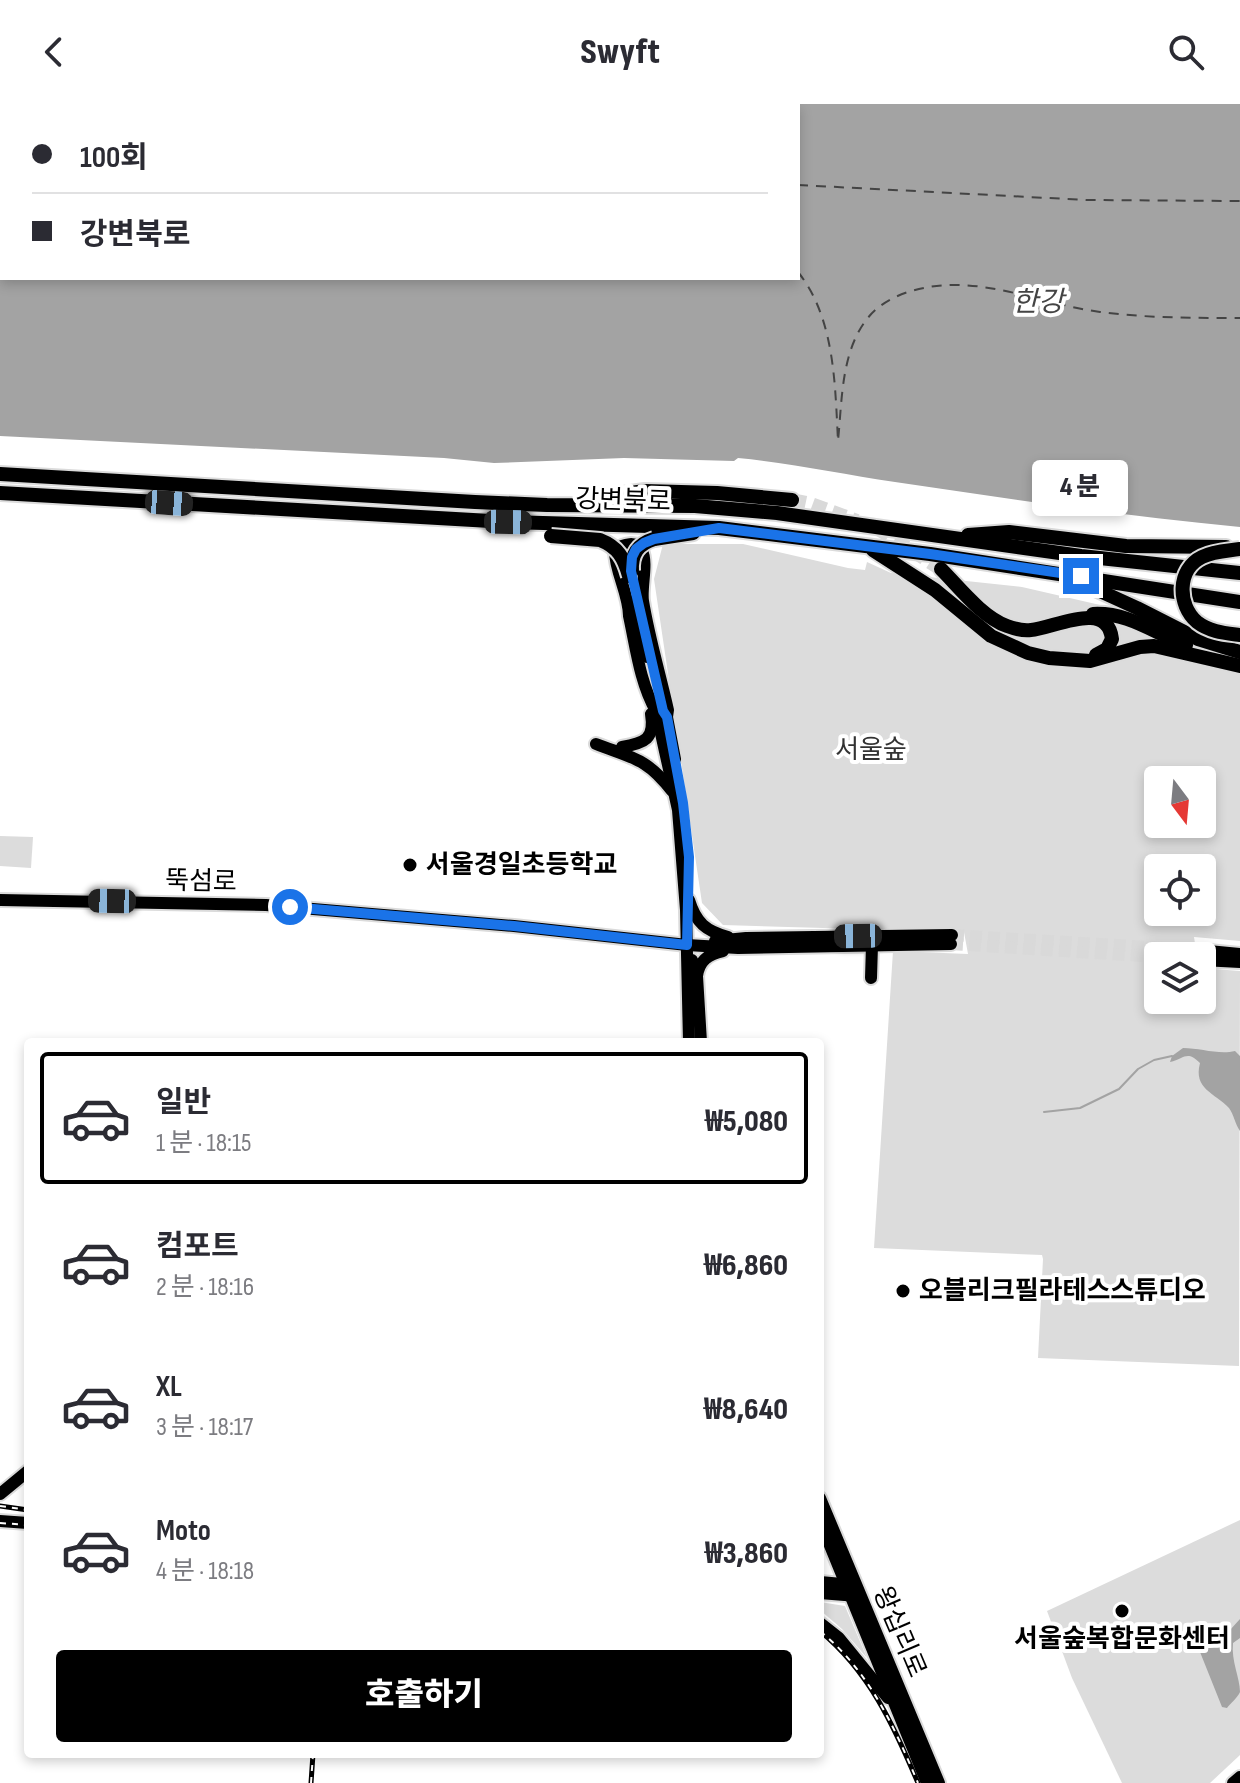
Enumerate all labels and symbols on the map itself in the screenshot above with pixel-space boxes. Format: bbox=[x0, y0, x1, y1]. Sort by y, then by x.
water label: 한강 bbox=[1012, 286, 1067, 319]
callout: 4 분 bbox=[1033, 460, 1129, 516]
street label: 강변북로 bbox=[575, 484, 671, 518]
car bbox=[144, 489, 194, 517]
car bbox=[484, 510, 532, 534]
route end bbox=[1063, 558, 1099, 594]
park label: 서울숲 bbox=[835, 735, 907, 766]
north arrow bbox=[1144, 766, 1216, 838]
place label: 서울경일초등학교 bbox=[426, 850, 617, 881]
marker: 서울경일초등학교 bbox=[401, 856, 419, 874]
street label: 뚝섬로 bbox=[165, 866, 237, 898]
car bbox=[88, 889, 136, 913]
route start bbox=[272, 889, 308, 925]
car bbox=[834, 924, 882, 948]
place label: 오블리크필라테스스튜디오 bbox=[919, 1276, 1206, 1307]
marker: 오블리크필라테스스튜디오 bbox=[894, 1282, 912, 1300]
street label: 왕십리로 bbox=[866, 1582, 932, 1682]
marker: 서울숲복합문화센터 bbox=[1113, 1602, 1131, 1620]
place label: 서울숲복합문화센터 bbox=[1014, 1624, 1230, 1655]

